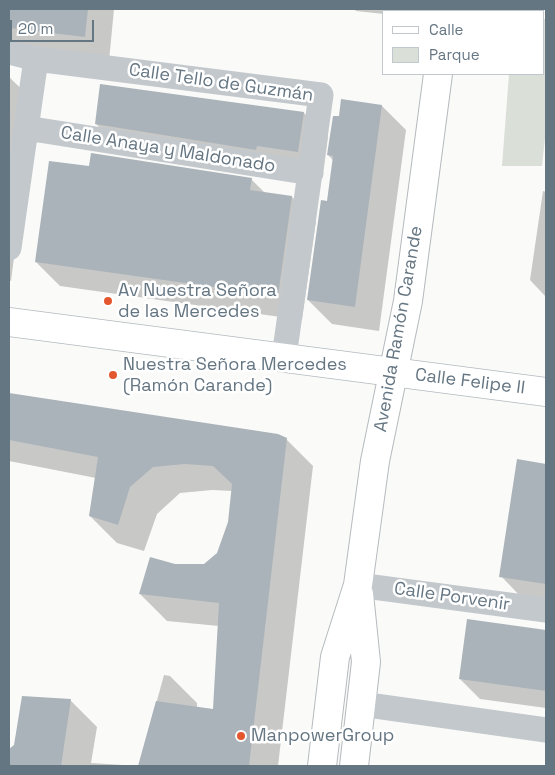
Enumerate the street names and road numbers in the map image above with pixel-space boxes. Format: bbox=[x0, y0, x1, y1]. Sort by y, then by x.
street label: Calle Tello de Guzmán bbox=[127, 59, 315, 107]
street label: Calle Anaya y Maldonado bbox=[59, 122, 277, 178]
street label: Avenida Ramón Carande bbox=[370, 224, 428, 434]
street label: Calle Felipe II bbox=[414, 365, 526, 399]
street label: Calle Porvenir bbox=[393, 578, 511, 616]

